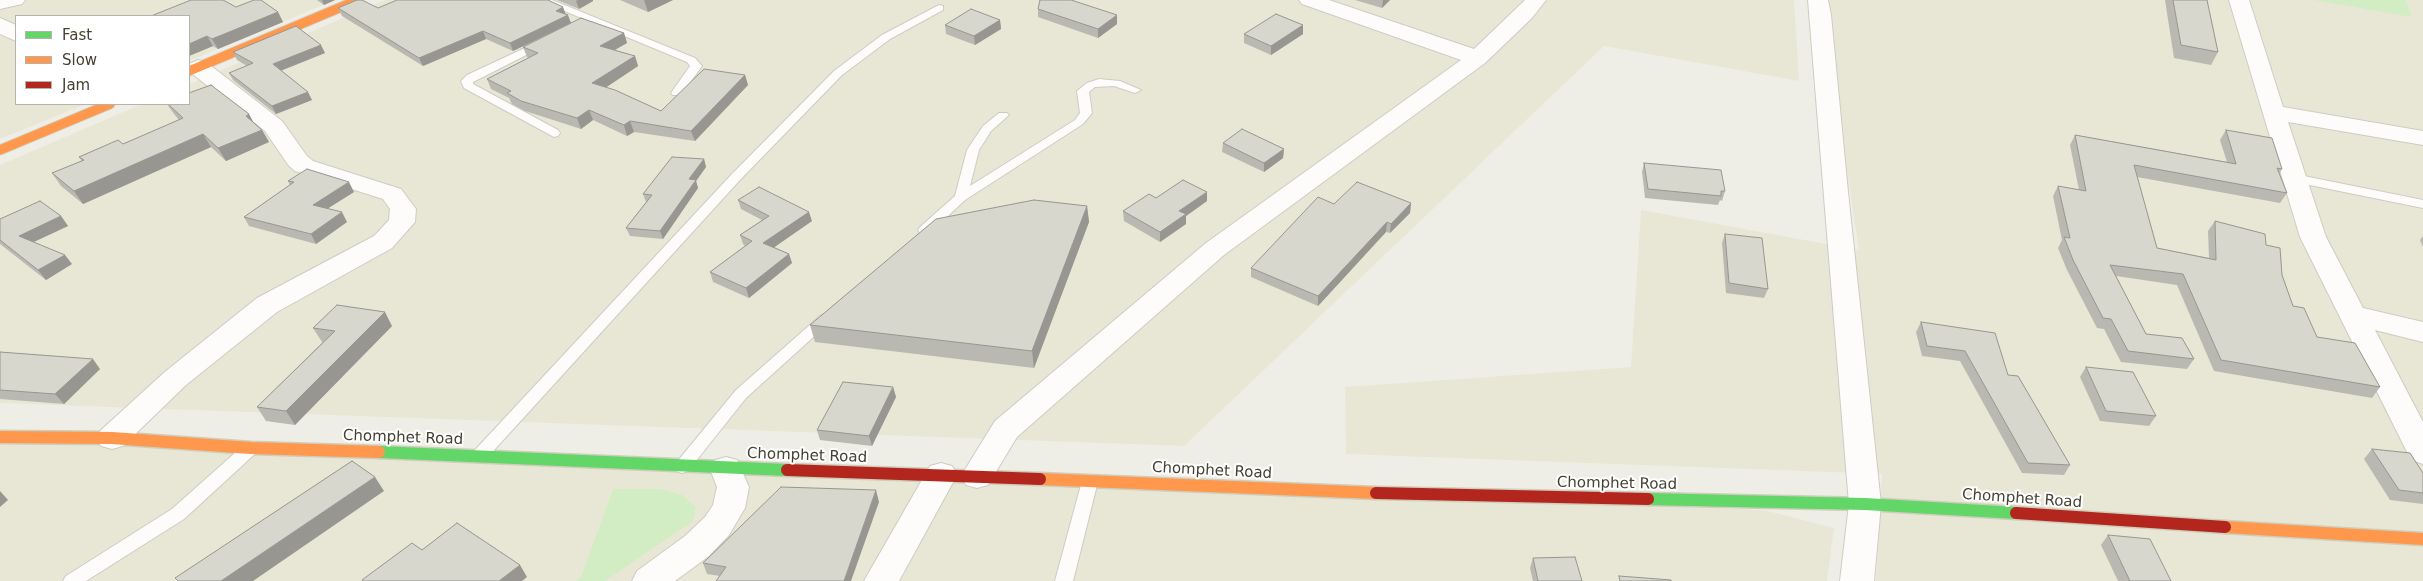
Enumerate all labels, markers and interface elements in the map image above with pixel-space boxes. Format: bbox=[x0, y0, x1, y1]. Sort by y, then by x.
legend bbox=[15, 15, 190, 105]
text: Fast bbox=[62, 26, 92, 44]
text: Slow bbox=[62, 51, 97, 69]
text: Jam bbox=[62, 76, 90, 94]
street label: Chomphet Road bbox=[343, 427, 463, 449]
street label: Chomphet Road bbox=[747, 445, 867, 467]
street label: Chomphet Road bbox=[1151, 459, 1273, 483]
street label: Chomphet Road bbox=[1557, 474, 1677, 494]
street label: Chomphet Road bbox=[1961, 486, 2083, 512]

